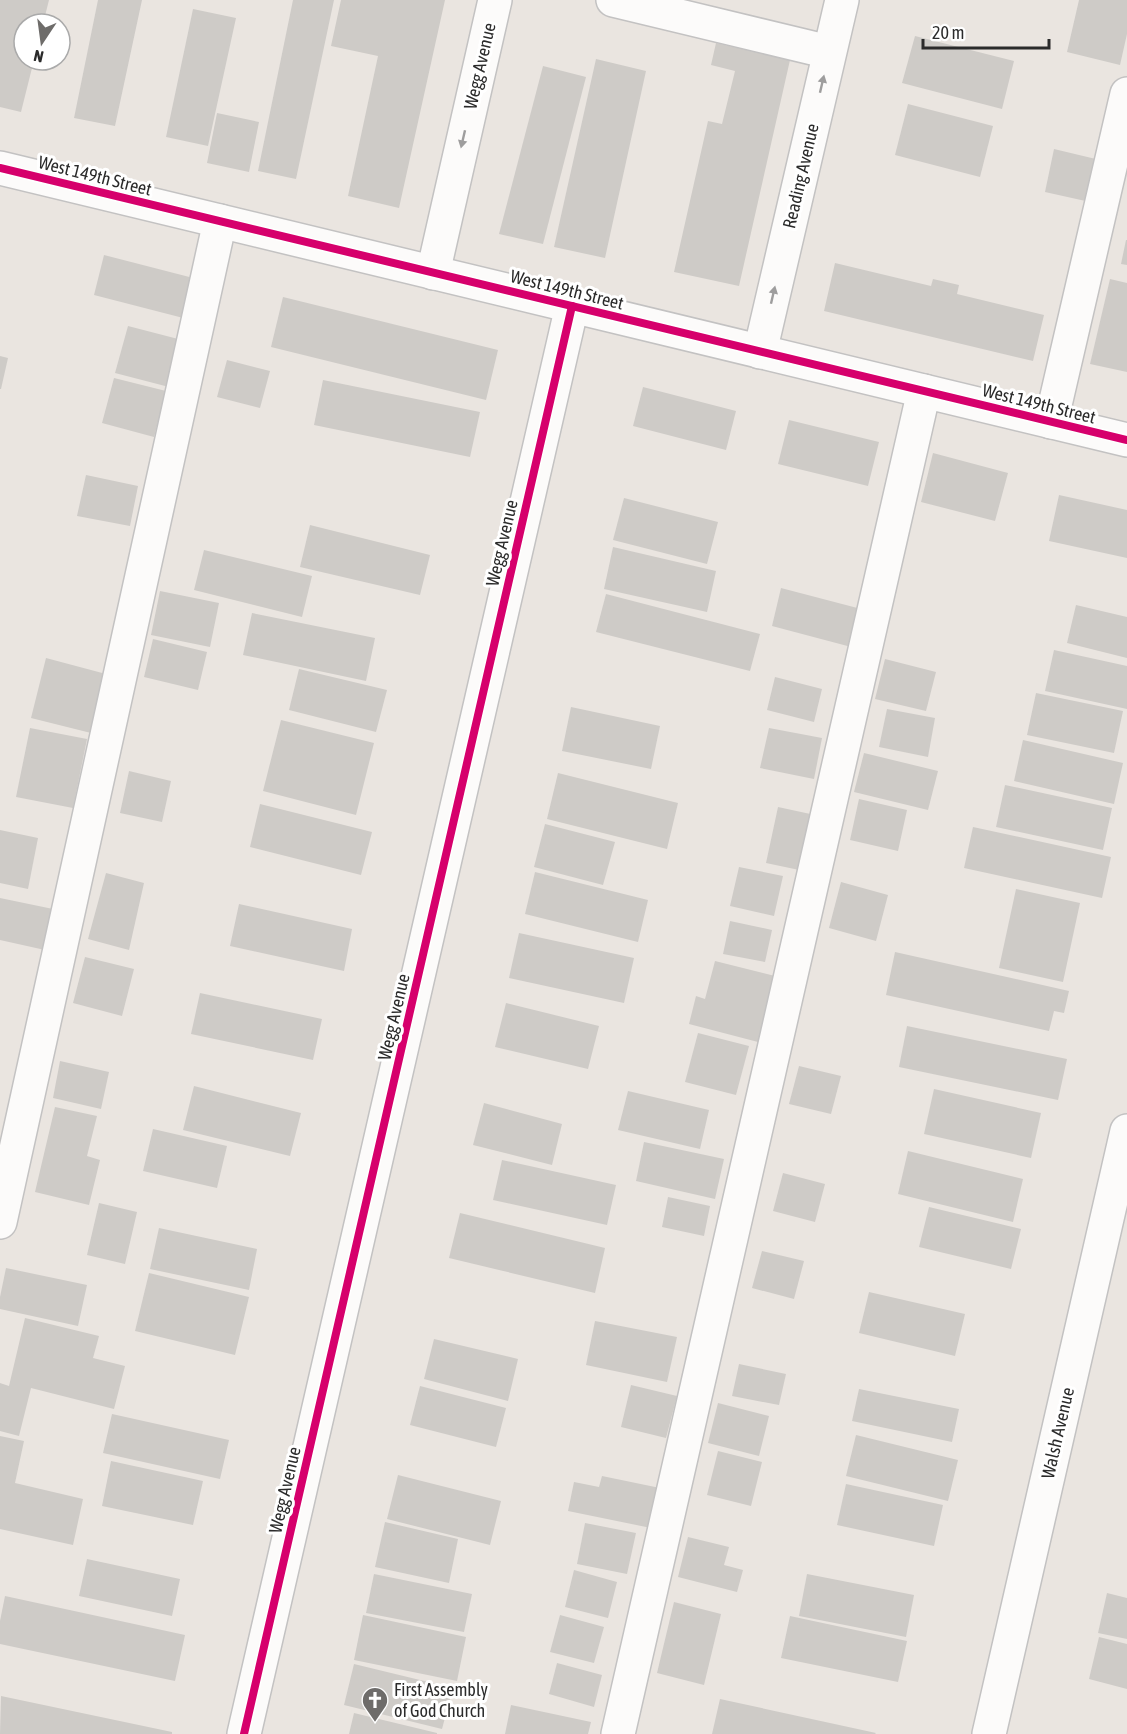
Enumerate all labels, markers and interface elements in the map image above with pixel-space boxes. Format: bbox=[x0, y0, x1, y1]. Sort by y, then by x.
north arrow bbox=[12, 12, 72, 72]
scale bar bbox=[923, 12, 1049, 50]
street label: Wegg Avenue bbox=[459, 21, 500, 111]
text: 20 m bbox=[932, 22, 964, 43]
text: N bbox=[32, 47, 45, 66]
one-way arrow bbox=[818, 75, 827, 94]
street label: Reading Avenue bbox=[778, 121, 823, 230]
one-way arrow bbox=[458, 130, 467, 149]
street label: West 149th Street bbox=[36, 151, 154, 200]
street label: West 149th Street bbox=[508, 265, 626, 314]
one-way arrow bbox=[769, 285, 778, 304]
street label: West 149th Street bbox=[980, 379, 1098, 428]
street label: Wegg Avenue bbox=[481, 498, 522, 588]
street label: Wegg Avenue bbox=[373, 972, 414, 1062]
street label: Walsh Avenue bbox=[1037, 1385, 1078, 1481]
street label: Wegg Avenue bbox=[264, 1445, 305, 1535]
place label: First Assembly of God Church bbox=[394, 1679, 488, 1721]
church icon: First Assembly of God Church bbox=[360, 1685, 390, 1723]

